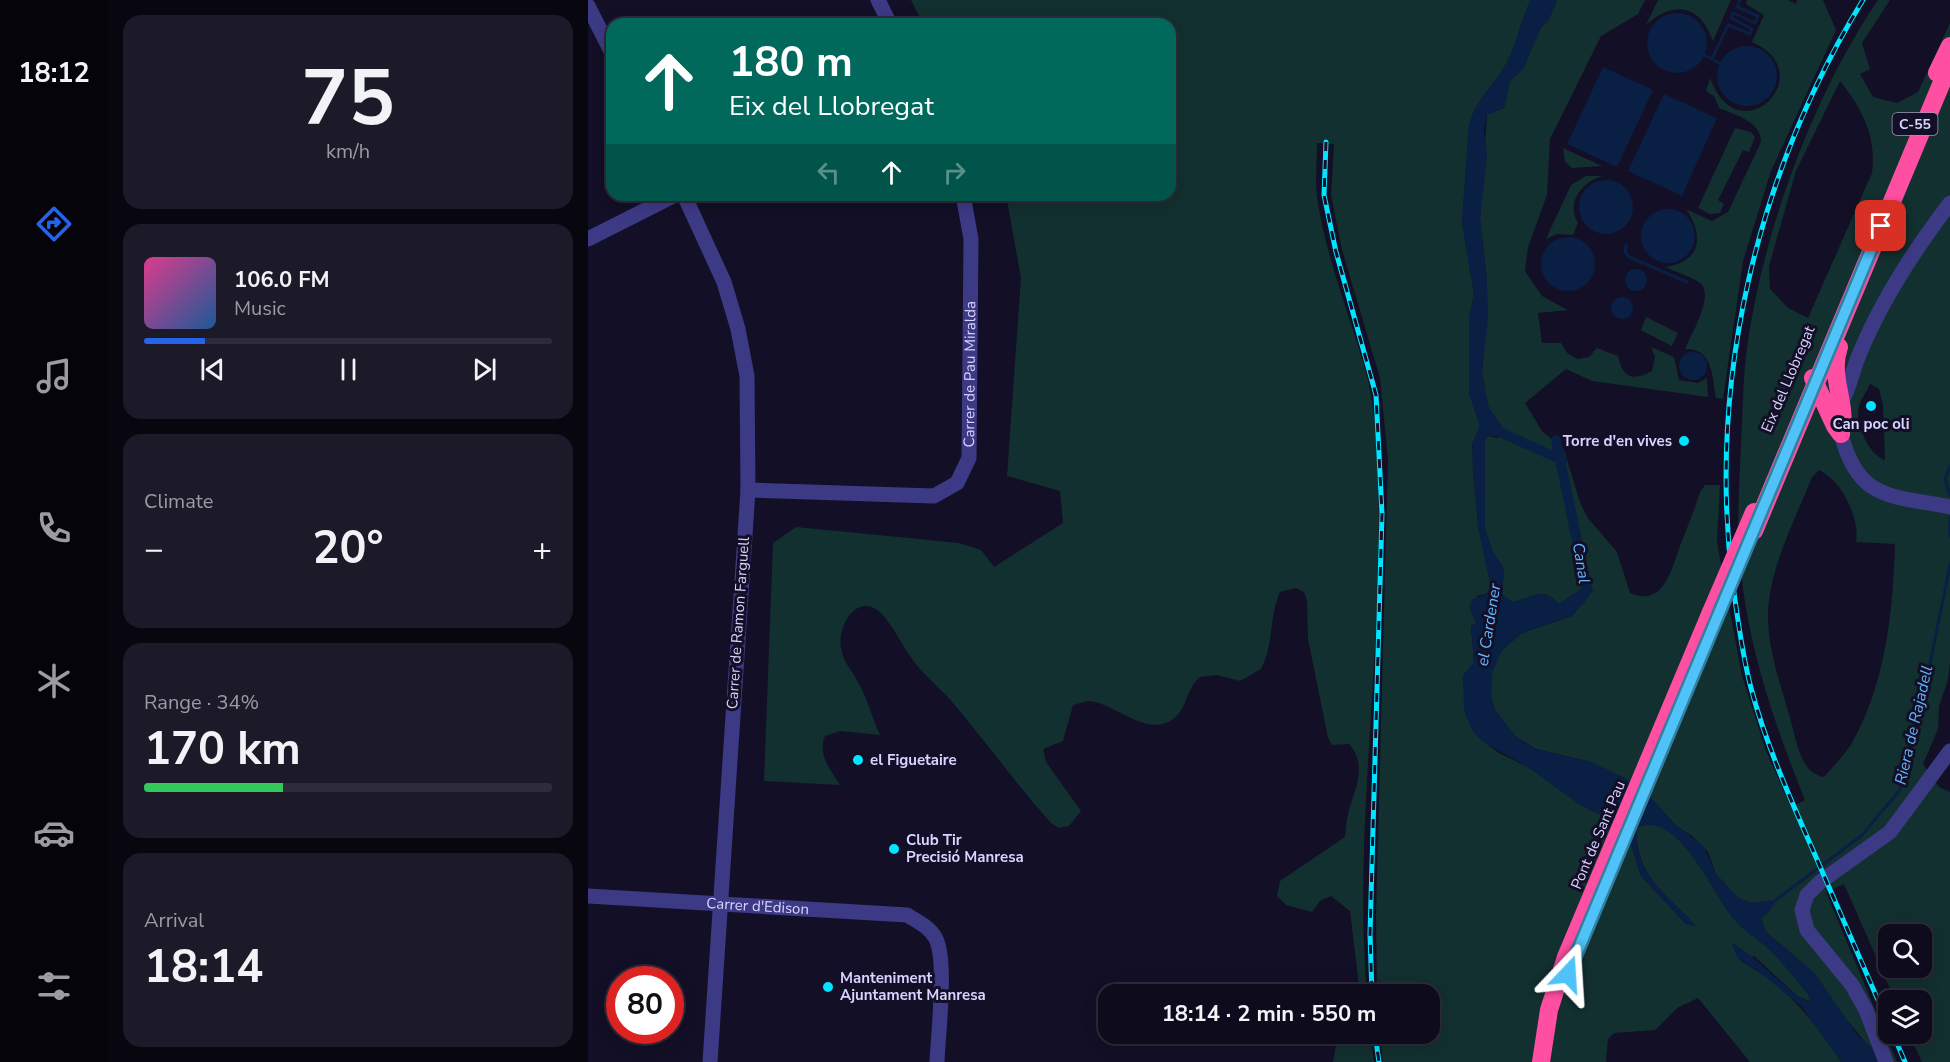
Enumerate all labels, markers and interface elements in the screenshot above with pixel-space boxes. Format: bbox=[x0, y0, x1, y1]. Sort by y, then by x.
text: 180 m bbox=[729, 34, 853, 91]
icon: ahead bbox=[630, 42, 708, 120]
text: 75 bbox=[301, 45, 395, 152]
text: 18:12 bbox=[18, 55, 90, 92]
text: Eix del Llobregat bbox=[729, 88, 934, 125]
road number: C-55 bbox=[1892, 113, 1938, 135]
text: km/h bbox=[326, 138, 370, 165]
icon: left bbox=[812, 156, 845, 189]
icon: ahead bbox=[875, 156, 908, 189]
icon: right bbox=[938, 156, 971, 189]
pin bbox=[1855, 200, 1906, 251]
icon: directions bbox=[33, 203, 75, 245]
icon: arrive bbox=[1864, 209, 1897, 242]
text: 106.0 FM bbox=[234, 265, 330, 295]
text: Music bbox=[234, 295, 286, 322]
street label: Carrer de Pau Miralda bbox=[959, 301, 980, 447]
street label: Eix del Llobregat bbox=[1757, 322, 1820, 435]
icon: previous bbox=[196, 353, 229, 386]
icon: pause bbox=[332, 353, 365, 386]
icon: next bbox=[468, 353, 501, 386]
icon: music bbox=[33, 355, 75, 397]
marker: Can poc oli bbox=[1864, 399, 1878, 413]
place label: Can poc oli bbox=[1833, 414, 1909, 434]
place label: Torre d'en vives bbox=[1563, 431, 1672, 451]
marker: Torre d'en vives bbox=[1677, 434, 1691, 448]
text: Climate bbox=[144, 488, 213, 515]
icon: phone bbox=[33, 507, 75, 549]
text: 20° bbox=[312, 518, 384, 579]
text: − bbox=[144, 527, 164, 572]
text: + bbox=[532, 527, 552, 572]
street label: Carrer de Ramon Farguell bbox=[722, 535, 754, 710]
water label: Canal bbox=[1567, 541, 1595, 585]
water label: el Cardener bbox=[1472, 581, 1507, 668]
icon: climate bbox=[33, 660, 75, 702]
water label: Riera de Rajadell bbox=[1890, 663, 1938, 787]
text: Range · 34% bbox=[144, 689, 259, 716]
text: 170 km bbox=[144, 719, 301, 780]
place label: el Figuetaire bbox=[870, 750, 957, 770]
marker: el Figuetaire bbox=[851, 753, 865, 767]
street label: Pont de Sant Pau bbox=[1566, 778, 1630, 892]
icon: car bbox=[33, 812, 75, 854]
place label: Club Tir Precisió Manresa bbox=[906, 830, 1024, 867]
marker: Club Tir Precisió Manresa bbox=[887, 842, 901, 856]
street label: Carrer d'Edison bbox=[706, 893, 810, 919]
text: Arrival bbox=[144, 907, 204, 934]
map controls bbox=[1878, 924, 1932, 1044]
button: search bbox=[1878, 924, 1932, 978]
text: 18:14 bbox=[144, 937, 263, 998]
position arrow bbox=[1536, 942, 1600, 1006]
icon: filters bbox=[33, 965, 75, 1007]
speed limit sign: 80 bbox=[606, 966, 684, 1044]
place label: Manteniment Ajuntament Manresa bbox=[840, 968, 986, 1005]
marker: Manteniment Ajuntament Manresa bbox=[821, 980, 835, 994]
button: layers bbox=[1878, 990, 1932, 1044]
text: 18:14 · 2 min · 550 m bbox=[1162, 999, 1376, 1029]

